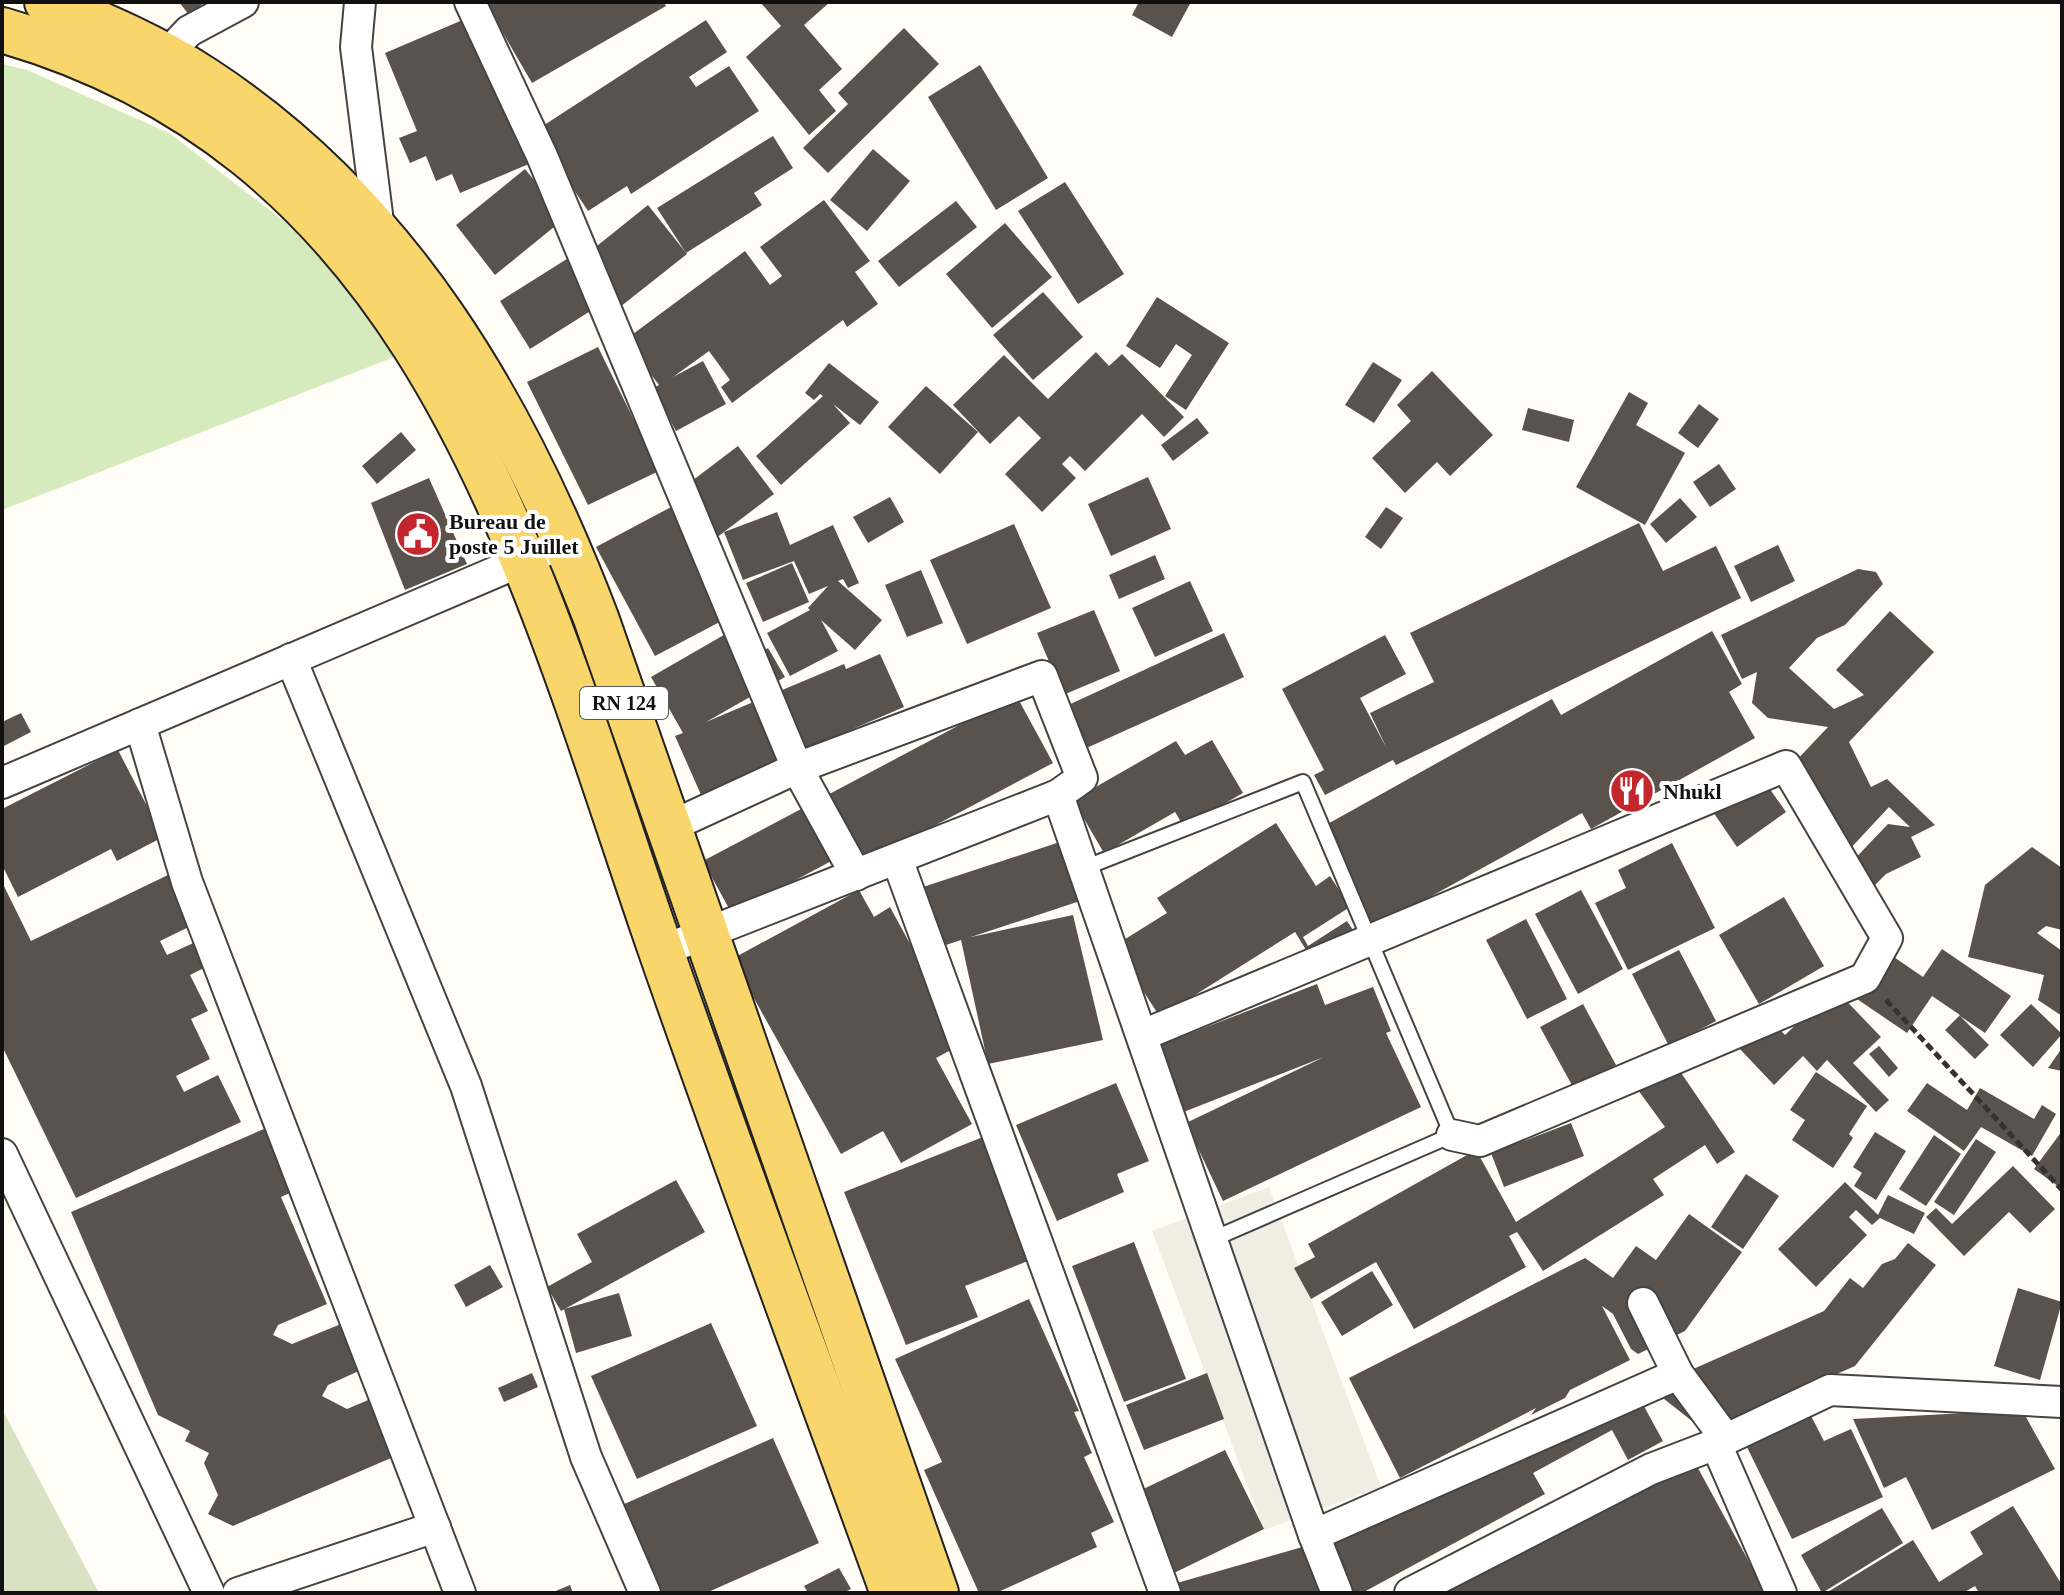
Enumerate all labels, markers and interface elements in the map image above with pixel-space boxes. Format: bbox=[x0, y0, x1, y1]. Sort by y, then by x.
place label: Bureau de poste 5 Juillet bbox=[449, 509, 579, 559]
public building icon: Bureau de poste 5 Juillet bbox=[394, 510, 442, 558]
road number: RN 124 bbox=[580, 687, 668, 719]
restaurant icon: Nhukl bbox=[1608, 767, 1656, 815]
place label: Nhukl bbox=[1663, 779, 1722, 804]

